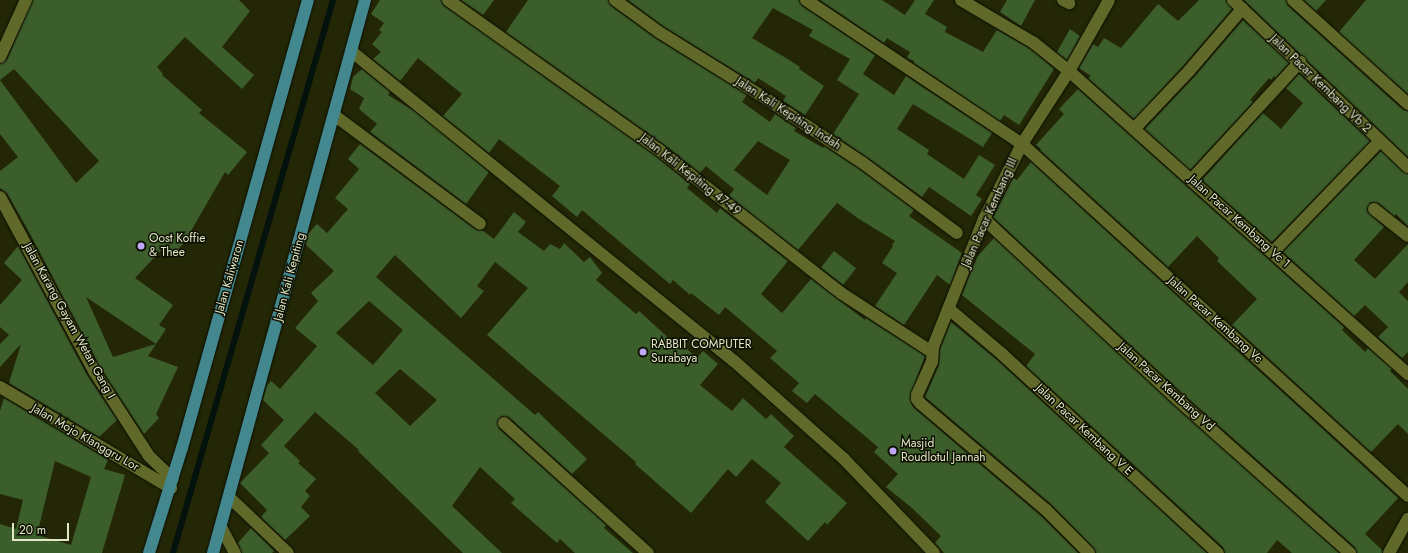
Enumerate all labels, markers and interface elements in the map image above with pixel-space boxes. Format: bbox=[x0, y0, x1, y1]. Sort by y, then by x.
street label: Jalan Pacar Kembang Vb 2 bbox=[1267, 32, 1373, 136]
street label: Jalan Kali Kepiting Indah bbox=[733, 75, 843, 153]
street label: Jalan Kali Kepiting 47-49 bbox=[637, 131, 743, 219]
street label: Jalan Pacar Kembang III bbox=[959, 156, 1021, 270]
street label: Jalan Pacar Kembang Vc 1 bbox=[1185, 173, 1293, 271]
street label: Jalan Kali Kepiting bbox=[271, 231, 309, 323]
place label: Oost Koffie & Thee bbox=[149, 232, 205, 260]
street label: Jalan Kaliwaron bbox=[213, 238, 247, 316]
street label: Jalan Karang Gayam Wetan Gang I bbox=[20, 241, 118, 401]
marker: Oost Koffie & Thee bbox=[136, 241, 146, 251]
street label: Jalan Pacar Kembang Vc bbox=[1165, 274, 1265, 366]
place label: RABBIT COMPUTER Surabaya bbox=[651, 338, 752, 366]
street label: Jalan Pacar Kembang Vd bbox=[1115, 340, 1217, 434]
marker: RABBIT COMPUTER Surabaya bbox=[638, 347, 648, 357]
street label: Jalan Pacar Kembang V E bbox=[1032, 381, 1136, 479]
street label: Jalan Mojo Klanggru Lor bbox=[29, 401, 141, 475]
place label: Masjid Roudlotul Jannah bbox=[901, 437, 986, 465]
marker: Masjid Roudlotul Jannah bbox=[888, 446, 898, 456]
scale bar bbox=[14, 515, 71, 541]
text: 20 m bbox=[19, 521, 46, 539]

